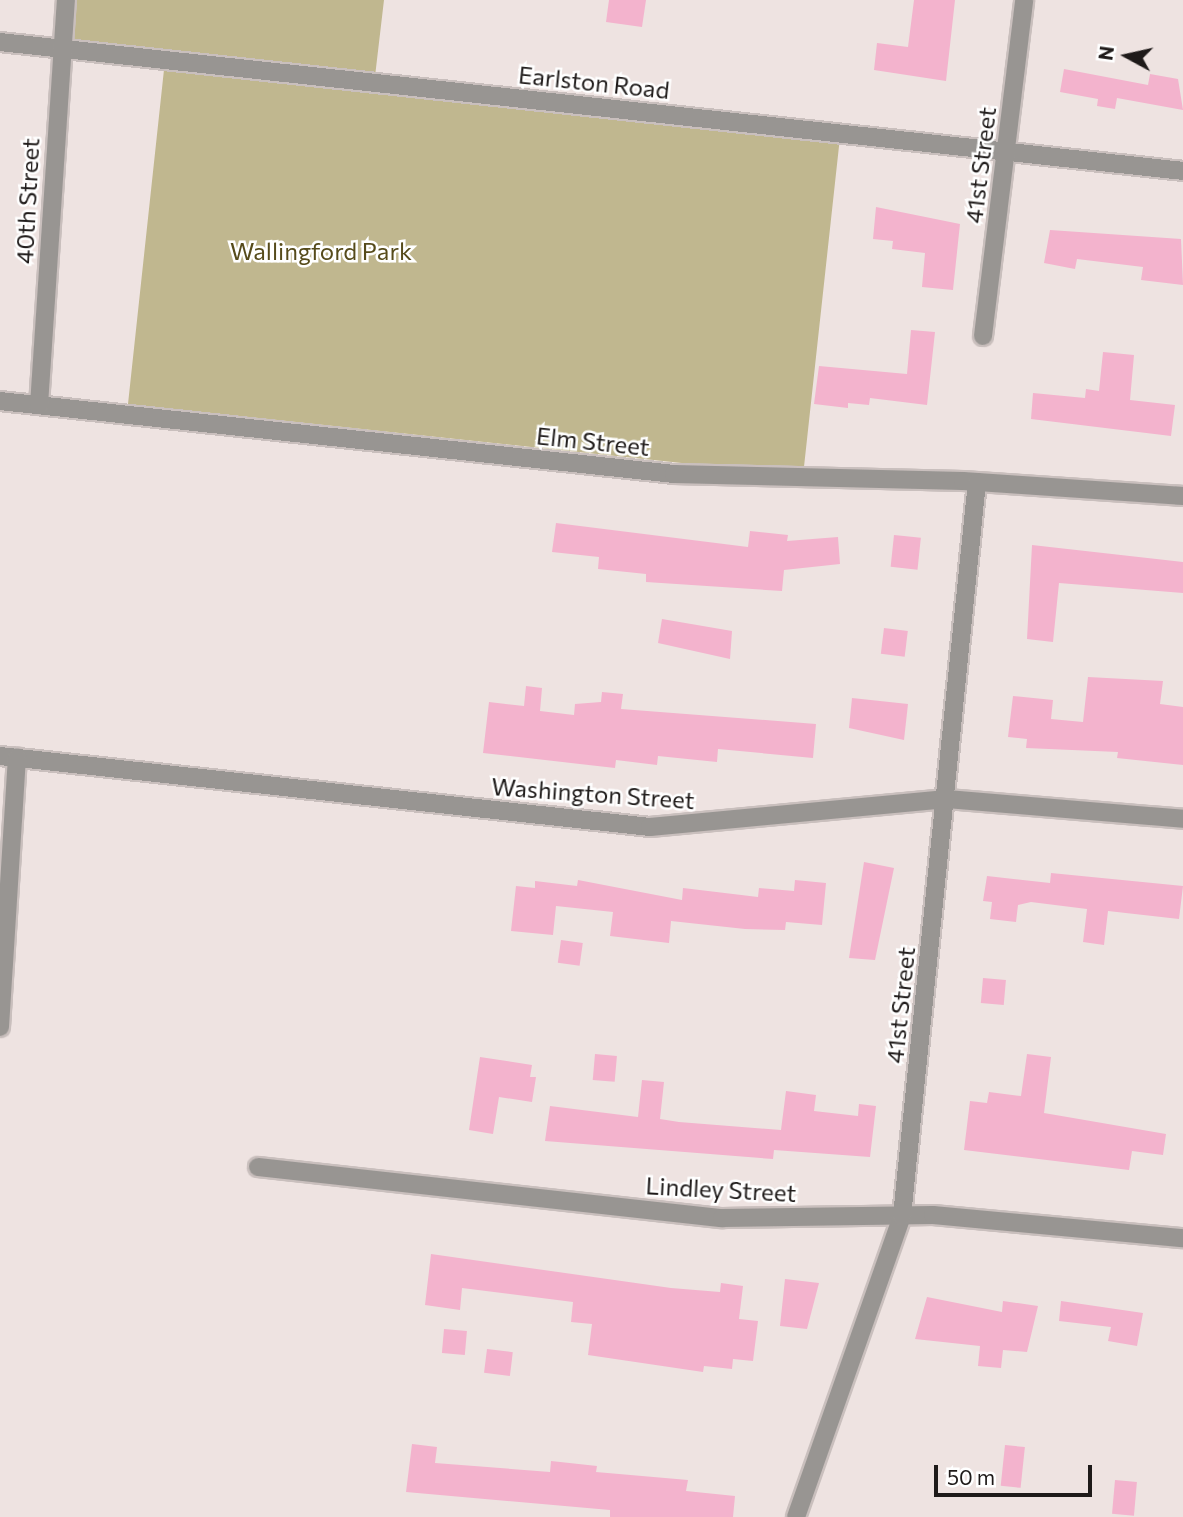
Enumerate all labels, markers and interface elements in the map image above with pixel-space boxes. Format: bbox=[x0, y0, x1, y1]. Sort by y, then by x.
north arrow bbox=[1092, 21, 1162, 91]
text: N bbox=[1093, 44, 1118, 62]
street label: Earlston Road bbox=[517, 60, 671, 104]
street label: 41st Street bbox=[959, 105, 1001, 225]
street label: 40th Street bbox=[9, 137, 45, 265]
park label: Wallingford Park bbox=[230, 237, 412, 265]
street label: Elm Street bbox=[535, 421, 651, 461]
street label: Washington Street bbox=[490, 772, 696, 814]
street label: 41st Street bbox=[880, 945, 920, 1065]
street label: Lindley Street bbox=[645, 1171, 797, 1207]
scale bar bbox=[938, 1450, 1096, 1494]
text: 50 m bbox=[947, 1464, 995, 1489]

